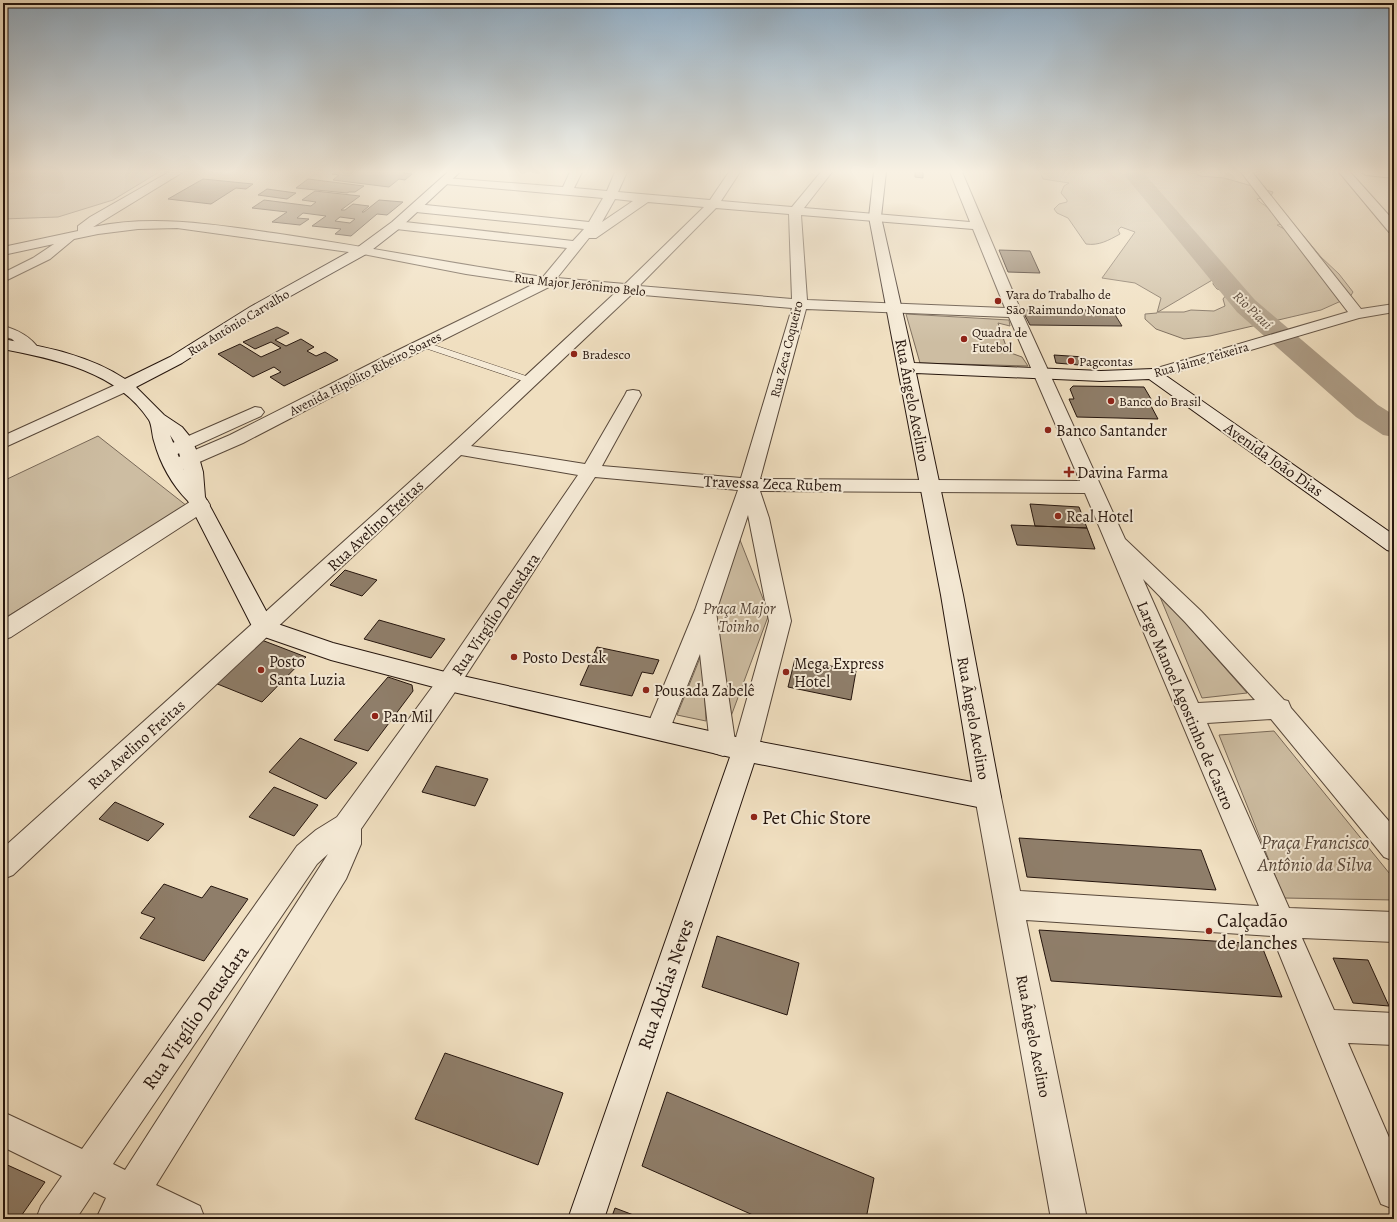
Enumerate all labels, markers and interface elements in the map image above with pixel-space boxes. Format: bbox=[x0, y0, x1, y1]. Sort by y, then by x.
street label: Rua Major Jerônimo Belo bbox=[513, 269, 647, 300]
street label: Rua Antônio Carvalho bbox=[184, 285, 292, 360]
place label: Vara do Trabalho de São Raimundo Nonato bbox=[1005, 286, 1126, 318]
water label: Rio Piauí bbox=[1229, 287, 1277, 334]
marker: Vara do Trabalho de São Raimundo Nonato bbox=[993, 296, 1003, 306]
street label: Rua Zeca Coqueiro bbox=[766, 299, 807, 399]
place label: Quadra de Futebol bbox=[972, 324, 1028, 356]
street label: Avenida Hipólito Ribeiro Soares bbox=[285, 328, 444, 420]
marker: Quadra de Futebol bbox=[959, 334, 969, 344]
street label: Rua Ângelo Acelino bbox=[889, 337, 935, 463]
street label: Rua Jaime Teixeira bbox=[1152, 338, 1251, 381]
place label: Bradesco bbox=[582, 346, 630, 363]
marker: Bradesco bbox=[569, 349, 579, 359]
place label: Pagcontas bbox=[1079, 353, 1133, 370]
marker: Pagcontas bbox=[1066, 356, 1076, 366]
place label: Banco do Brasil bbox=[1119, 393, 1201, 410]
marker: Banco do Brasil bbox=[1106, 396, 1116, 406]
street label: Avenida João Dias bbox=[1219, 417, 1327, 502]
place label: Banco Santander bbox=[1056, 420, 1167, 442]
marker: Banco Santander bbox=[1043, 425, 1053, 435]
place label: Davina Farma bbox=[1077, 462, 1169, 484]
marker: Davina Farma bbox=[1064, 467, 1074, 477]
street label: Travessa Zeca Rubem bbox=[703, 471, 843, 497]
street label: Rua Avelino Freitas bbox=[323, 475, 429, 576]
place label: Real Hotel bbox=[1066, 506, 1133, 528]
marker: Real Hotel bbox=[1053, 511, 1063, 521]
street label: Rua Virgílio Deusdara bbox=[447, 549, 545, 680]
park label: Praça Major Toinho bbox=[703, 598, 776, 638]
street label: Largo Manoel Agostinho de Castro bbox=[1131, 598, 1239, 813]
place label: Posto Destak bbox=[522, 647, 606, 669]
place label: Posto Santa Luzia bbox=[269, 651, 346, 691]
marker: Posto Destak bbox=[509, 652, 519, 662]
place label: Mega Express Hotel bbox=[794, 653, 884, 693]
street label: Rua Ângelo Acelino bbox=[951, 655, 995, 781]
marker: Posto Santa Luzia bbox=[256, 665, 266, 675]
marker: Mega Express Hotel bbox=[781, 667, 791, 677]
place label: Pousada Zabelê bbox=[654, 680, 755, 702]
marker: Pousada Zabelê bbox=[641, 685, 651, 695]
street label: Rua Avelino Freitas bbox=[83, 695, 190, 795]
place label: Pan Mil bbox=[383, 706, 433, 728]
marker: Pan Mil bbox=[370, 711, 380, 721]
place label: Pet Chic Store bbox=[762, 805, 871, 831]
marker: Pet Chic Store bbox=[749, 812, 759, 822]
park label: Praça Francisco Antônio da Silva bbox=[1257, 830, 1372, 878]
place label: Calçadão de lanches bbox=[1217, 908, 1298, 956]
street label: Rua Abdias Neves bbox=[631, 916, 700, 1053]
marker: Calçadão de lanches bbox=[1204, 926, 1214, 936]
street label: Rua Virgílio Deusdara bbox=[136, 940, 255, 1095]
street label: Rua Ângelo Acelino bbox=[1010, 973, 1056, 1099]

